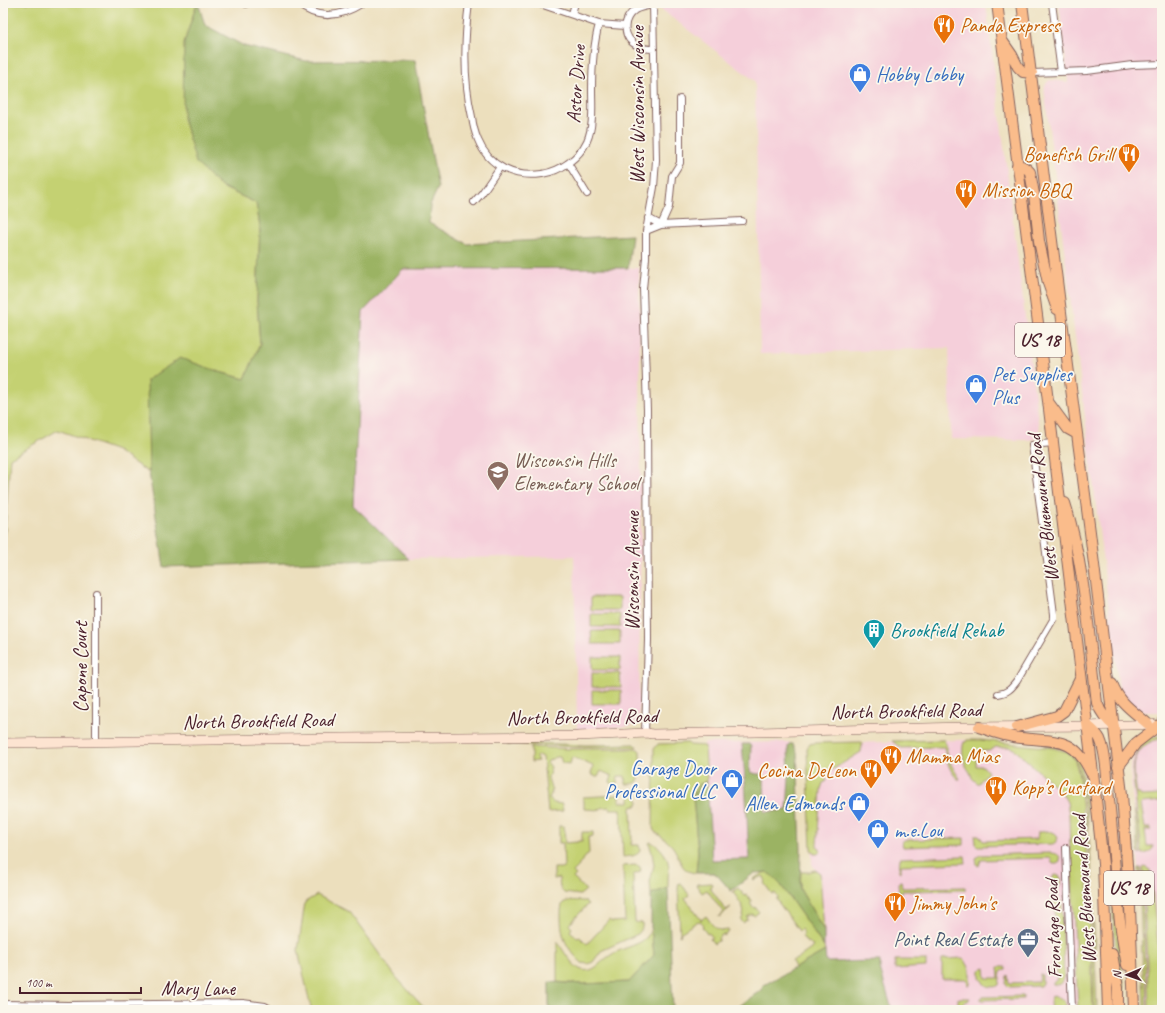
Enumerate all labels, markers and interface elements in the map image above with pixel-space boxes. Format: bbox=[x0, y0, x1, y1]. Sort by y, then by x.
restaurant icon: Panda Express bbox=[931, 12, 957, 45]
place label: Panda Express bbox=[960, 13, 1061, 38]
street label: West Wisconsin Avenue bbox=[625, 25, 650, 184]
street label: Astor Drive bbox=[561, 43, 591, 124]
shop icon: Hobby Lobby bbox=[847, 61, 873, 94]
place label: Hobby Lobby bbox=[876, 62, 965, 87]
restaurant icon: Bonefish Grill bbox=[1116, 141, 1142, 174]
place label: Bonefish Grill bbox=[1024, 142, 1118, 167]
restaurant icon: Mission BBQ bbox=[953, 177, 979, 210]
place label: Mission BBQ bbox=[982, 178, 1073, 203]
road number: US 18 bbox=[1015, 323, 1065, 357]
place label: Pet Supplies Plus bbox=[992, 362, 1074, 410]
shop icon: Pet Supplies Plus bbox=[963, 372, 989, 405]
street label: West Bluemound Road bbox=[1021, 429, 1064, 583]
place label: Wisconsin Hills Elementary School bbox=[514, 448, 642, 496]
school or university icon: Wisconsin Hills Elementary School bbox=[485, 459, 511, 492]
street label: Wisconsin Avenue bbox=[620, 510, 645, 631]
building icon: Brookfield Rehab bbox=[861, 617, 887, 650]
place label: Brookfield Rehab bbox=[890, 618, 1005, 643]
street label: Capone Court bbox=[68, 619, 93, 712]
street label: North Brookfield Road bbox=[830, 697, 985, 725]
street label: North Brookfield Road bbox=[506, 703, 661, 731]
street label: North Brookfield Road bbox=[182, 707, 337, 735]
restaurant icon: Mamma Mias bbox=[878, 743, 904, 776]
place label: Mamma Mias bbox=[906, 744, 1001, 769]
place label: Garage Door Professional LLC bbox=[605, 756, 718, 804]
restaurant icon: Cocina DeLeon bbox=[858, 757, 884, 790]
place label: Cocina DeLeon bbox=[757, 758, 857, 783]
shop icon: Garage Door Professional LLC bbox=[719, 767, 745, 800]
restaurant icon: Kopp's Custard bbox=[983, 774, 1009, 807]
place label: Kopp's Custard bbox=[1012, 775, 1113, 800]
shop icon: Allen Edmonds bbox=[846, 790, 872, 823]
place label: Allen Edmonds bbox=[745, 791, 846, 816]
street label: West Bluemound Road bbox=[1066, 811, 1102, 964]
shop icon: m.e.Lou bbox=[865, 817, 891, 850]
place label: m.e.Lou bbox=[894, 818, 944, 843]
road number: US 18 bbox=[1104, 871, 1154, 905]
street label: Frontage Road bbox=[1039, 876, 1067, 979]
restaurant icon: Jimmy John's bbox=[882, 890, 908, 923]
place label: Jimmy John's bbox=[909, 891, 998, 916]
office icon: Point Real Estate bbox=[1015, 926, 1041, 959]
place label: Point Real Estate bbox=[893, 927, 1013, 952]
north arrow bbox=[1107, 955, 1147, 995]
scale bar bbox=[20, 969, 141, 995]
text: N bbox=[1110, 970, 1124, 979]
text: 100 m bbox=[26, 975, 53, 991]
street label: Mary Lane bbox=[161, 976, 237, 1001]

